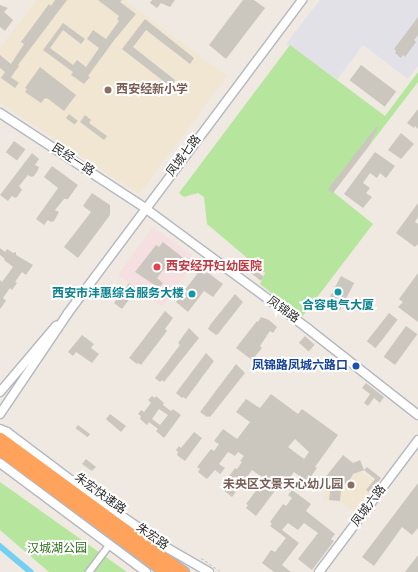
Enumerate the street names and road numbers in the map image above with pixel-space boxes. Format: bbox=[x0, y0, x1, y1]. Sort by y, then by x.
street label: 凤城七路 bbox=[164, 132, 204, 180]
street label: 民经一路 bbox=[49, 141, 97, 179]
street label: 凤锦路 bbox=[264, 294, 302, 326]
street label: 朱宏快速路 bbox=[71, 471, 129, 517]
street label: 凤城六路 bbox=[349, 482, 389, 530]
street label: 朱宏路 bbox=[133, 521, 171, 553]

